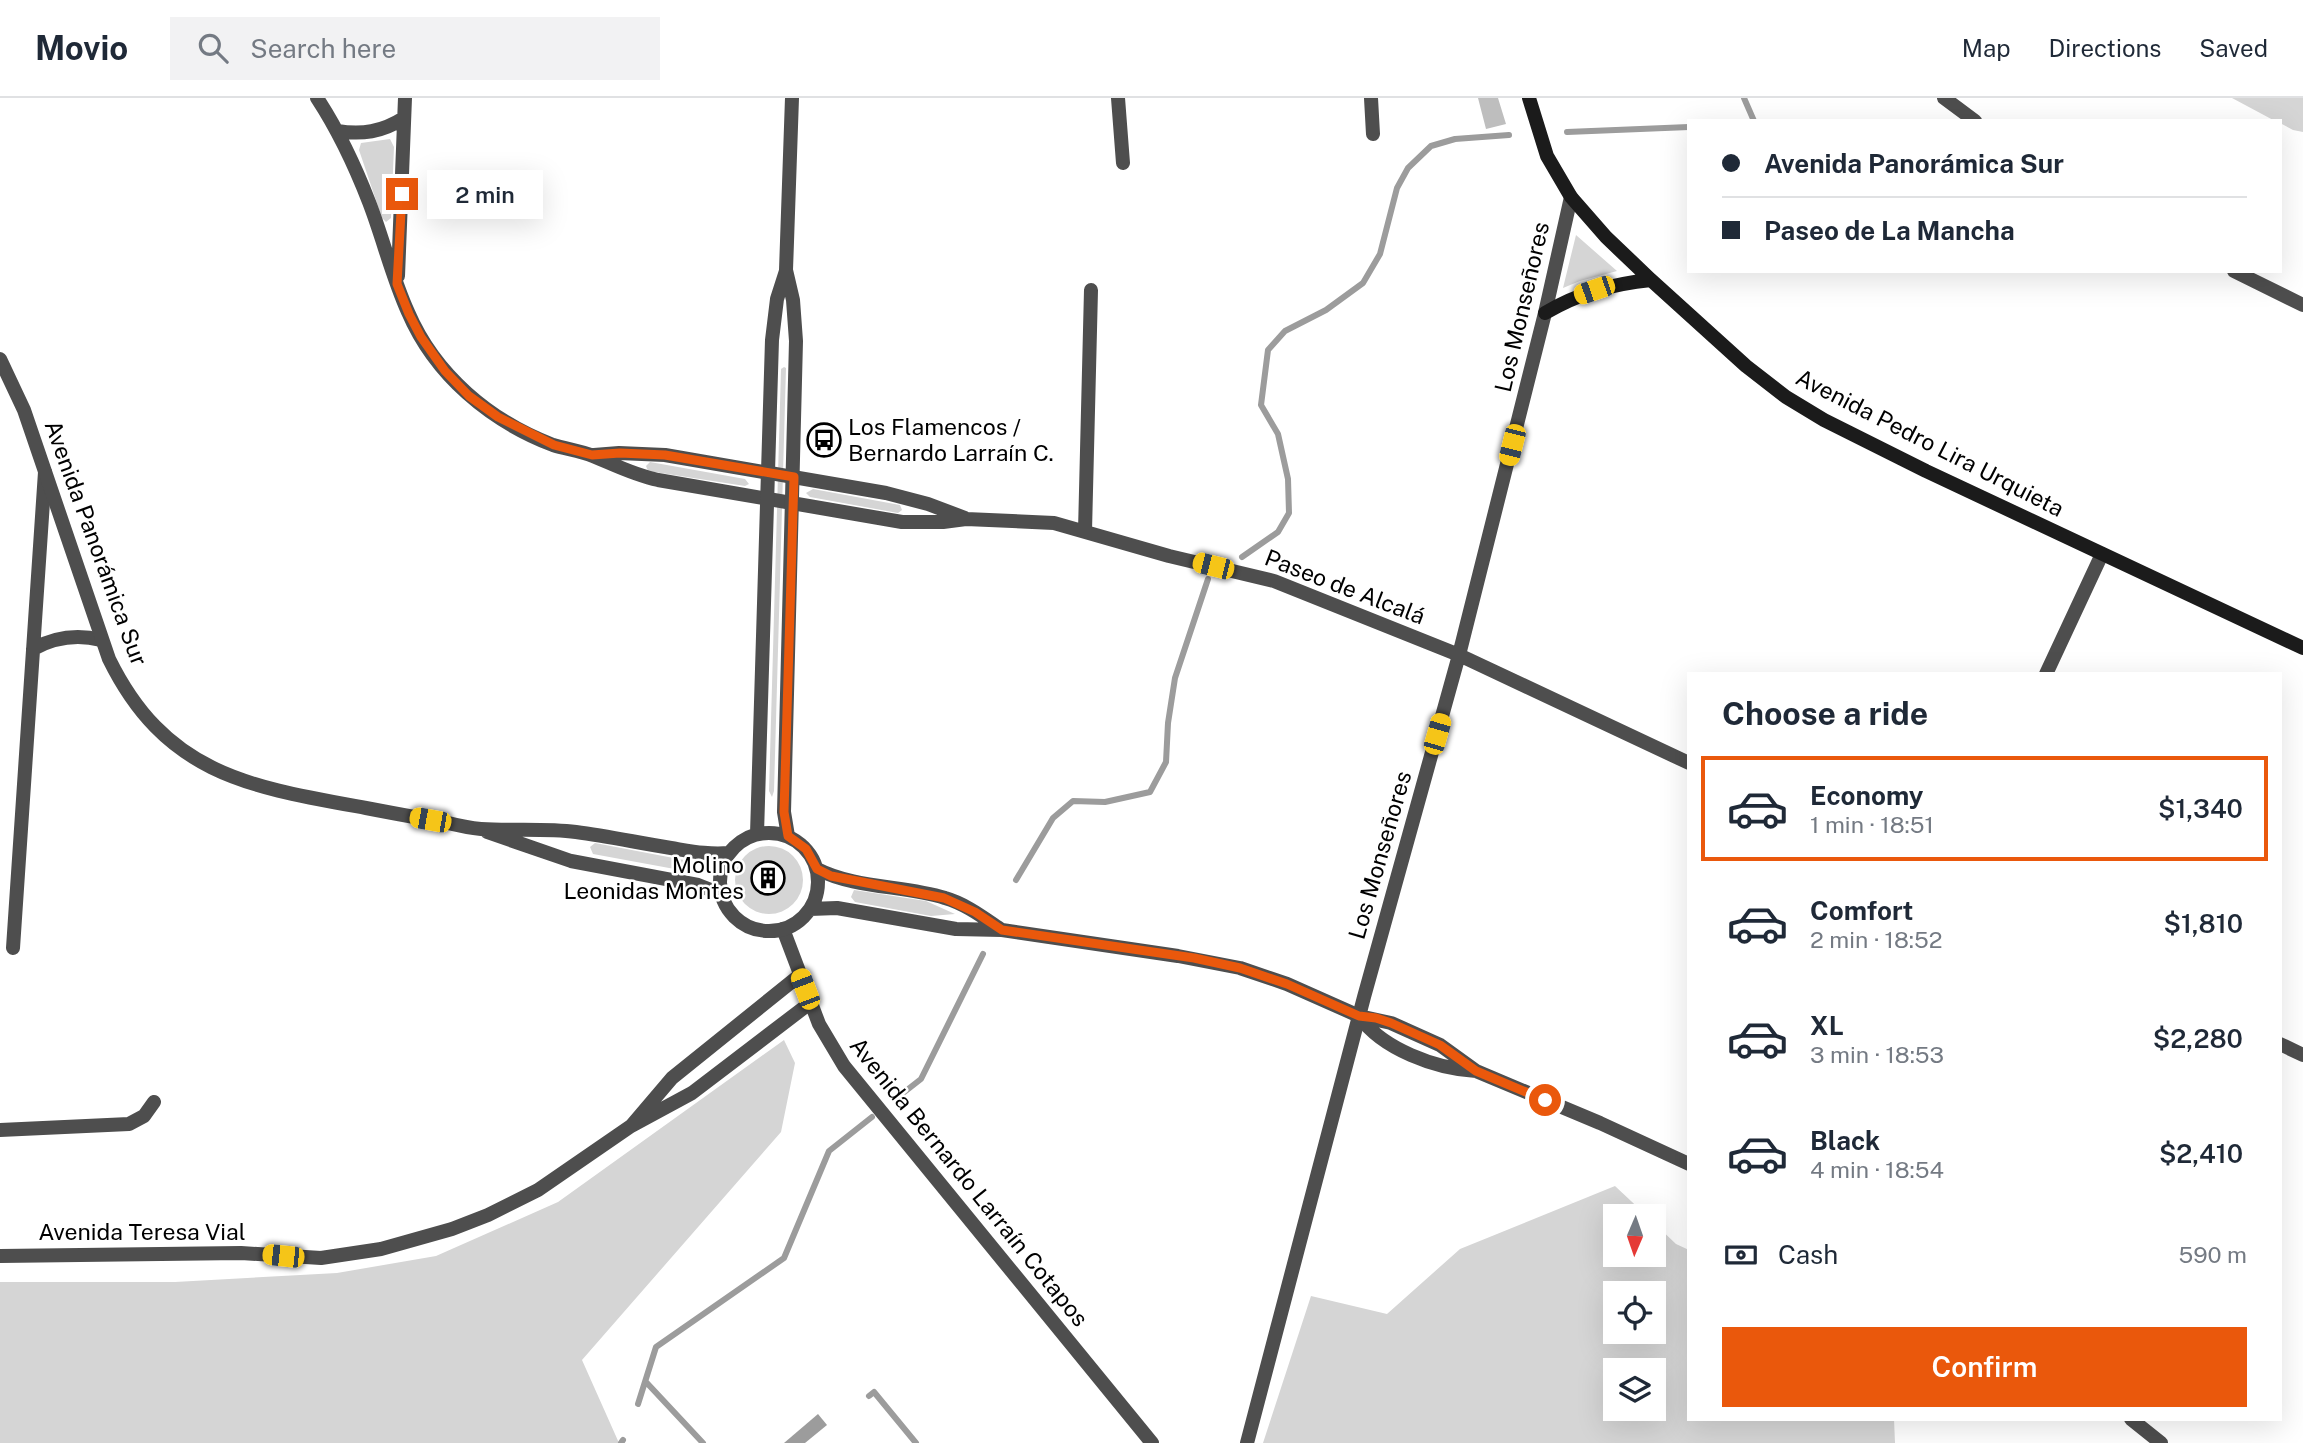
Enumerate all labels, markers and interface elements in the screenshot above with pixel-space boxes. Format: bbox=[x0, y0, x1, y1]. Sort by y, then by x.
search box bbox=[170, 17, 660, 80]
text: Movio bbox=[35, 29, 128, 67]
icon: search bbox=[194, 29, 232, 67]
text: Search here bbox=[250, 33, 396, 64]
text: Map bbox=[1962, 34, 2011, 62]
text: Directions bbox=[2049, 34, 2161, 62]
text: Saved bbox=[2199, 34, 2268, 62]
text: Avenida Panorámica Sur bbox=[1764, 148, 2064, 179]
callout: 2 min bbox=[426, 170, 542, 218]
route end bbox=[386, 178, 418, 210]
text: 2 min bbox=[455, 181, 515, 208]
text: Paseo de La Mancha bbox=[1764, 215, 2015, 246]
street label: Los Monseñores bbox=[1489, 219, 1554, 395]
car bbox=[1571, 273, 1618, 307]
street label: Avenida Pedro Lira Urquieta bbox=[1792, 363, 2069, 522]
place label: Los Flamencos / Bernardo Larraín C. bbox=[848, 413, 1054, 466]
street label: Avenida Panorámica Sur bbox=[39, 416, 153, 669]
bus stop icon: Los Flamencos / Bernardo Larraín C. bbox=[805, 421, 843, 459]
car bbox=[1497, 422, 1528, 468]
street label: Paseo de Alcalá bbox=[1261, 544, 1429, 629]
car bbox=[1191, 551, 1236, 581]
text: Choose a ride bbox=[1722, 695, 1928, 732]
car bbox=[1422, 711, 1453, 757]
street label: Los Monseñores bbox=[1343, 768, 1416, 942]
icon: car bbox=[1726, 777, 1789, 840]
text: Economy bbox=[1810, 780, 1923, 811]
text: $1,340 bbox=[2158, 793, 2243, 824]
car bbox=[408, 806, 453, 834]
text: 1 min · 18:51 bbox=[1810, 811, 1934, 838]
place label: Molino Leonidas Montes bbox=[563, 851, 744, 904]
building icon: Molino Leonidas Montes bbox=[749, 859, 787, 897]
icon: car bbox=[1726, 892, 1789, 955]
text: Comfort bbox=[1810, 895, 1913, 926]
text: $1,810 bbox=[2163, 908, 2243, 939]
text: 2 min · 18:52 bbox=[1810, 926, 1943, 953]
car bbox=[788, 966, 823, 1012]
icon: car bbox=[1726, 1007, 1789, 1070]
text: XL bbox=[1810, 1010, 1844, 1041]
text: $2,280 bbox=[2153, 1023, 2243, 1054]
street label: Avenida Bernardo Larraín Cotapos bbox=[845, 1032, 1094, 1331]
text: 3 min · 18:53 bbox=[1810, 1041, 1944, 1068]
route start bbox=[1529, 1084, 1561, 1116]
icon: car bbox=[1726, 1122, 1789, 1185]
text: Black bbox=[1810, 1125, 1880, 1156]
text: $2,410 bbox=[2159, 1138, 2243, 1169]
text: 4 min · 18:54 bbox=[1810, 1156, 1944, 1183]
north arrow bbox=[1603, 1204, 1666, 1267]
map controls bbox=[1603, 1204, 1666, 1421]
street label: Avenida Teresa Vial bbox=[38, 1218, 246, 1245]
icon: cash bbox=[1722, 1236, 1760, 1274]
text: Cash bbox=[1778, 1239, 1838, 1270]
text: 590 m bbox=[2178, 1241, 2247, 1268]
car bbox=[262, 1243, 305, 1269]
button: locate bbox=[1603, 1281, 1666, 1344]
button: Confirm bbox=[1722, 1327, 2247, 1407]
button: layers bbox=[1603, 1358, 1666, 1421]

